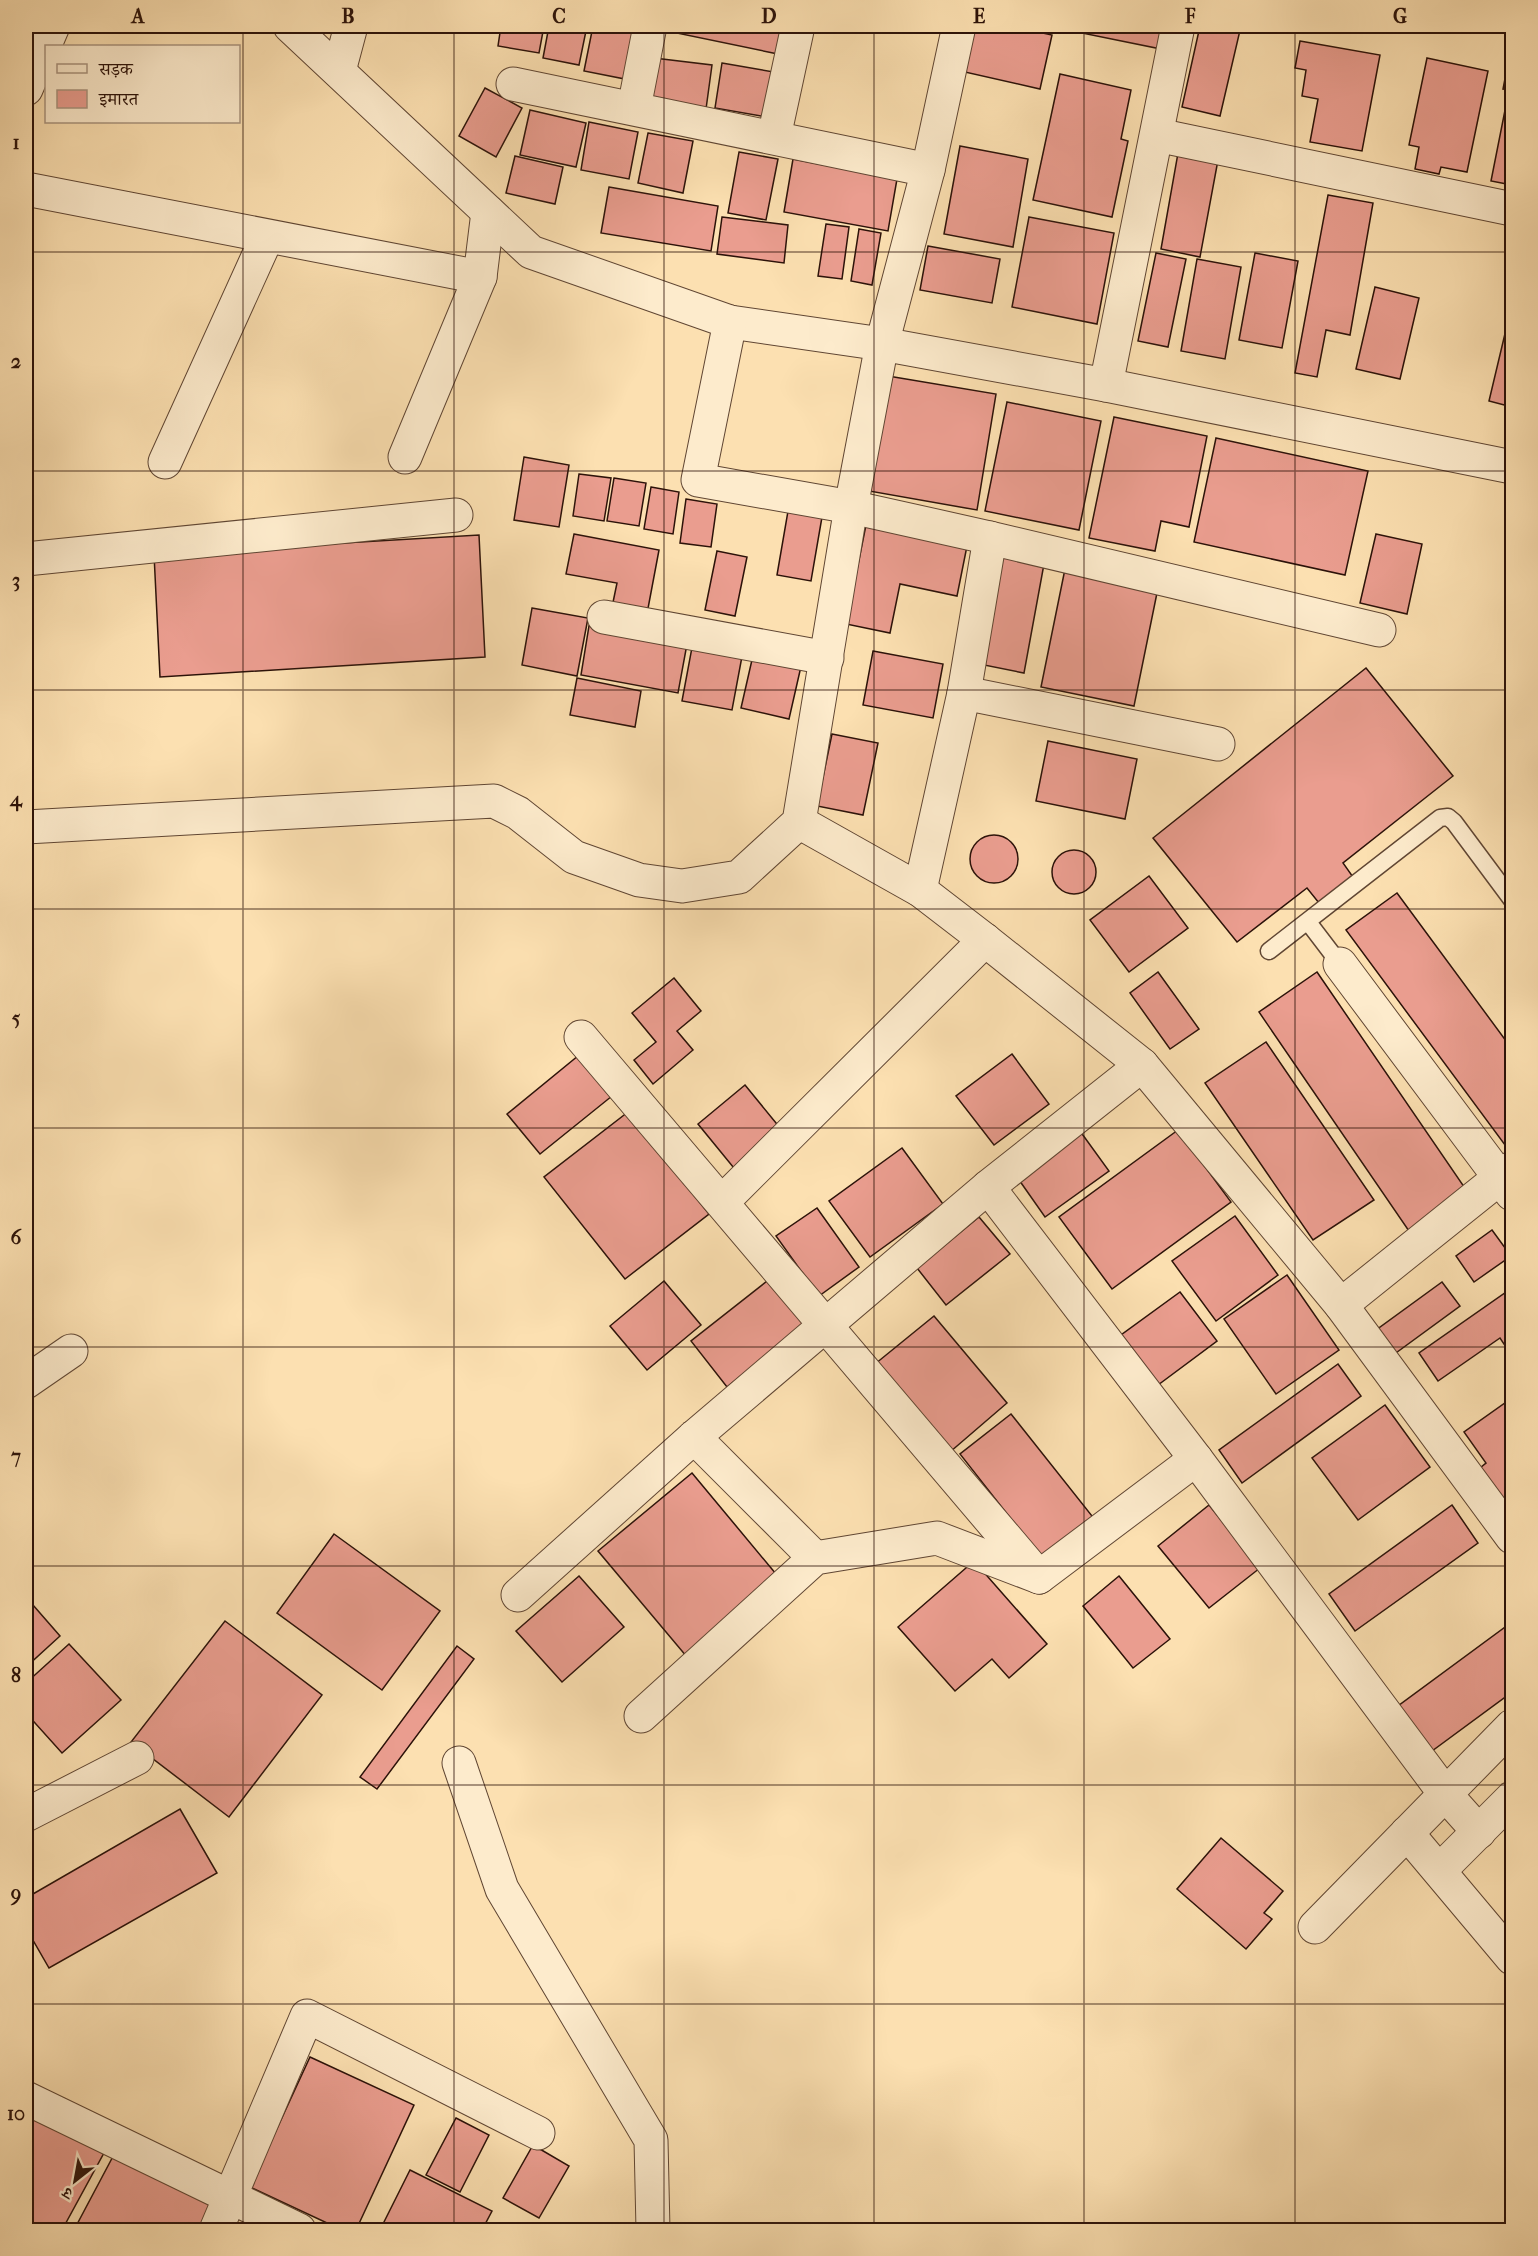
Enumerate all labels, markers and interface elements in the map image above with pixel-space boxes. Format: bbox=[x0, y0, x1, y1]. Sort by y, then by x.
text: A bbox=[130, 5, 146, 28]
text: B bbox=[341, 5, 355, 28]
text: C bbox=[552, 5, 566, 28]
text: D bbox=[761, 5, 777, 28]
text: E bbox=[973, 5, 985, 28]
text: F bbox=[1184, 5, 1196, 28]
text: G bbox=[1393, 5, 1407, 28]
legend bbox=[45, 45, 240, 123]
text: सड़क bbox=[98, 59, 134, 80]
text: इमारत bbox=[98, 89, 139, 110]
text: 1 bbox=[12, 131, 20, 154]
text: 2 bbox=[11, 350, 21, 373]
text: 3 bbox=[12, 569, 20, 592]
text: 4 bbox=[9, 788, 23, 812]
text: 5 bbox=[12, 1007, 21, 1030]
text: 6 bbox=[11, 1226, 23, 1249]
text: 7 bbox=[10, 1445, 21, 1468]
text: 8 bbox=[11, 1664, 21, 1687]
text: 9 bbox=[10, 1883, 21, 1906]
text: 10 bbox=[7, 2102, 25, 2125]
north arrow bbox=[45, 2151, 105, 2211]
text: उ bbox=[58, 2182, 77, 2204]

